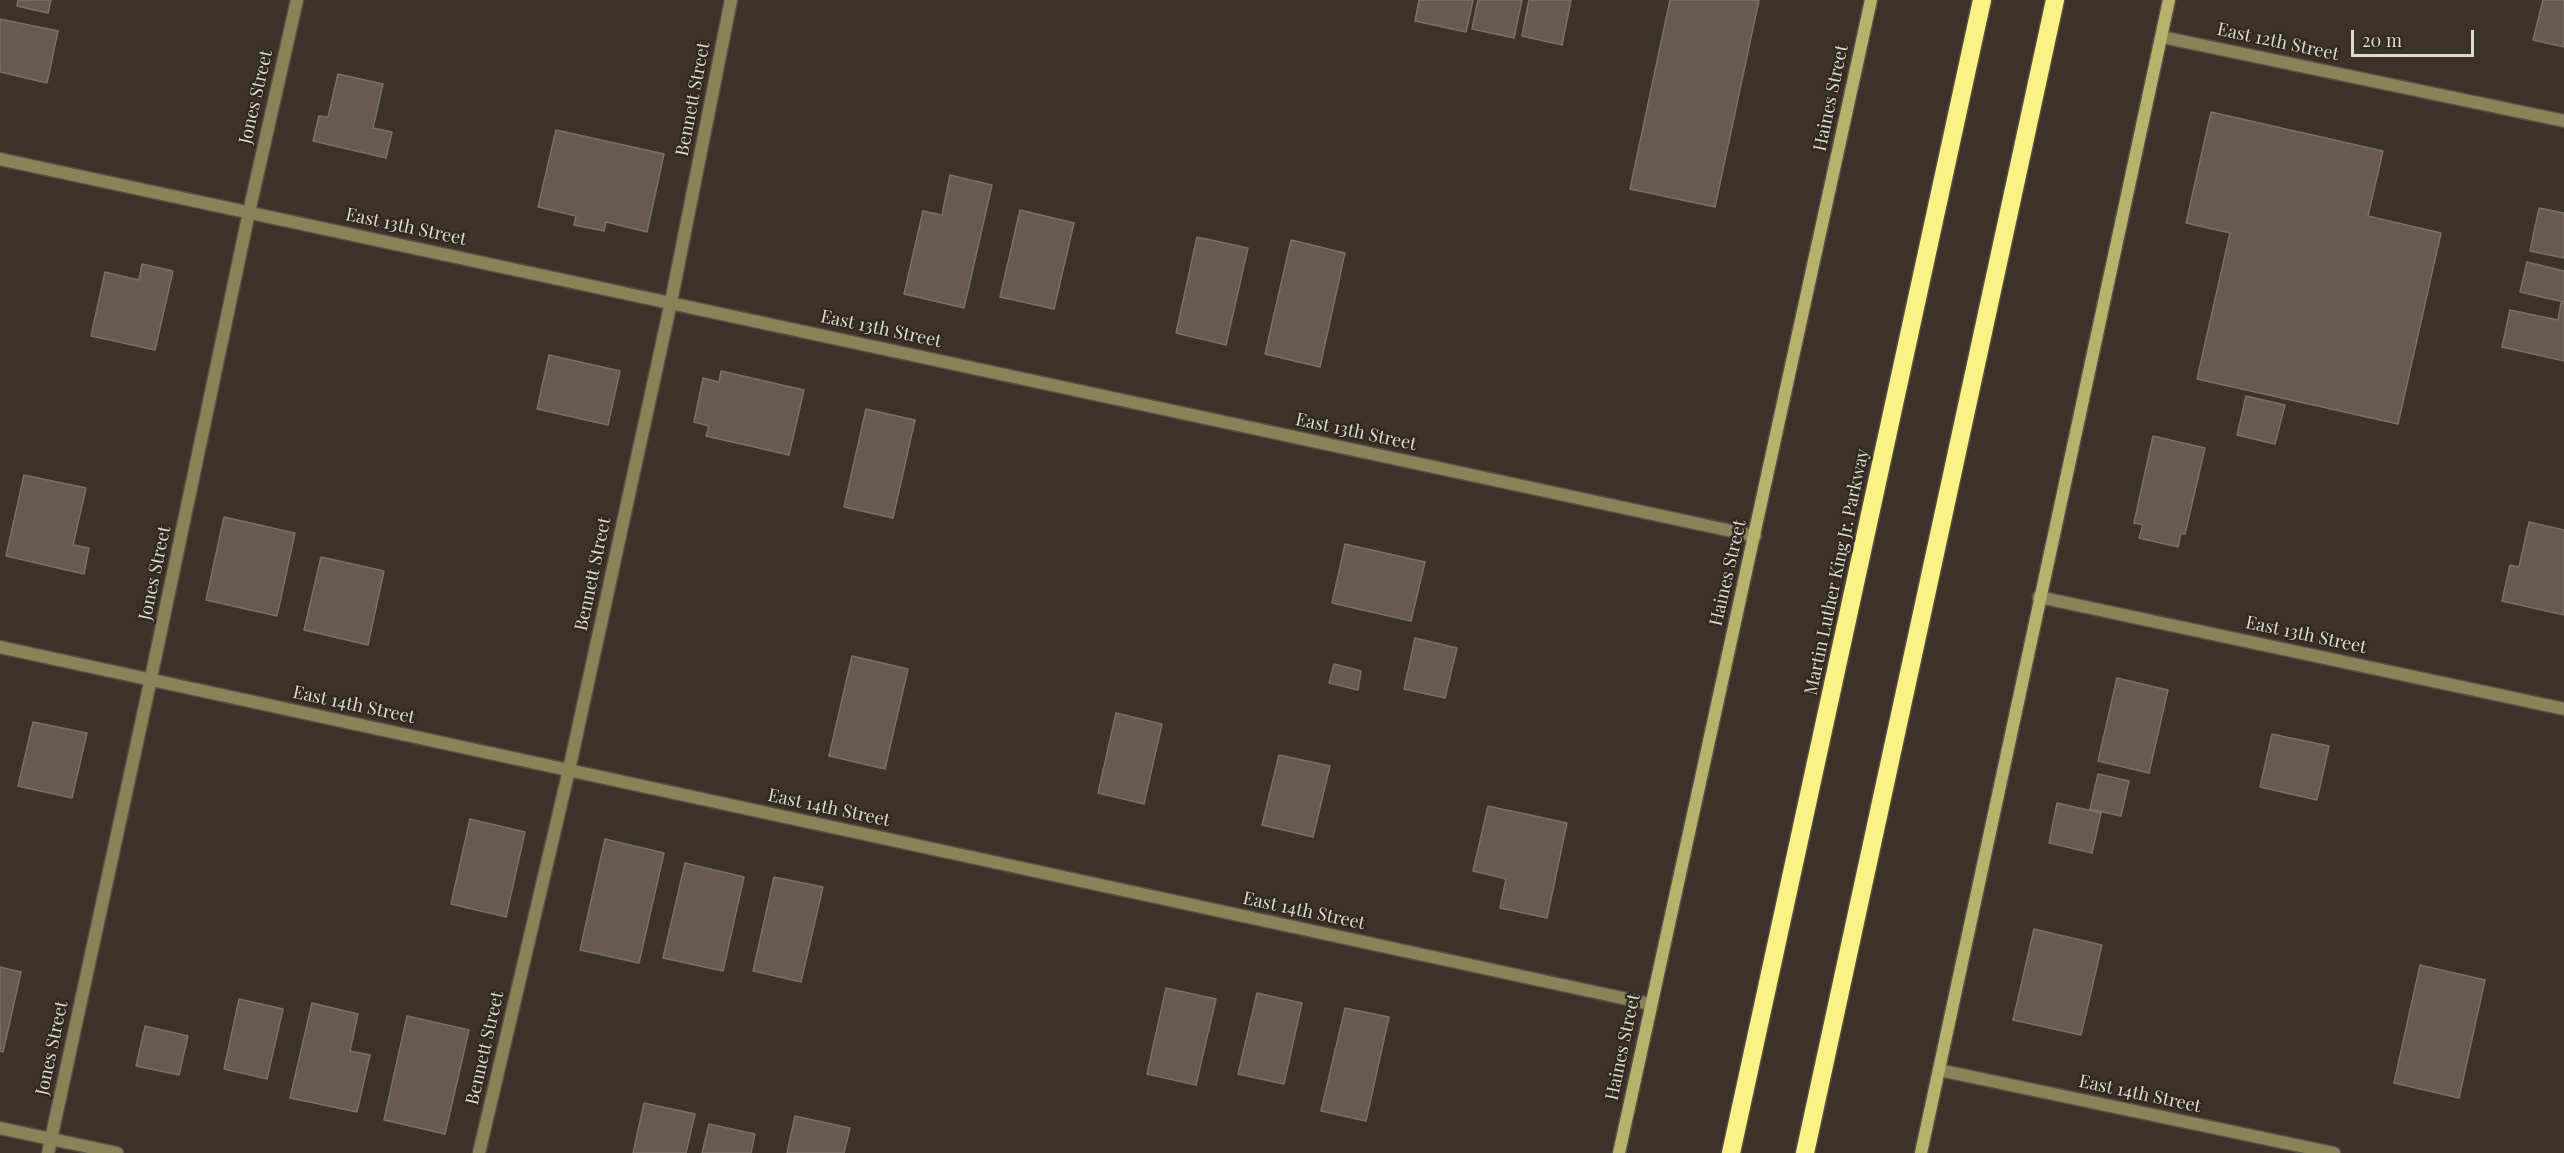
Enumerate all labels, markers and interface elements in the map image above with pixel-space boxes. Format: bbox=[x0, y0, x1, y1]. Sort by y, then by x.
scale bar bbox=[2354, 18, 2477, 56]
street label: East 12th Street bbox=[2215, 19, 2341, 65]
text: 20 m bbox=[2362, 28, 2402, 52]
street label: Bennett Street bbox=[671, 40, 715, 158]
street label: Haines Street bbox=[1809, 43, 1853, 153]
street label: Jones Street bbox=[235, 48, 277, 146]
street label: East 13th Street bbox=[344, 204, 468, 250]
street label: East 13th Street bbox=[819, 306, 943, 352]
street label: East 13th Street bbox=[1294, 409, 1418, 455]
street label: Martin Luther King Jr. Parkway bbox=[1800, 447, 1874, 697]
street label: Bennett Street bbox=[570, 515, 616, 633]
street label: Haines Street bbox=[1705, 518, 1751, 628]
street label: Jones Street bbox=[134, 524, 176, 622]
street label: East 13th Street bbox=[2244, 612, 2368, 658]
street label: East 14th Street bbox=[291, 682, 417, 728]
street label: East 14th Street bbox=[766, 785, 892, 831]
street label: East 14th Street bbox=[1241, 888, 1367, 934]
street label: Bennett Street bbox=[461, 989, 509, 1107]
street label: Haines Street bbox=[1601, 992, 1645, 1102]
street label: Jones Street bbox=[31, 999, 73, 1097]
street label: East 14th Street bbox=[2077, 1071, 2203, 1117]

